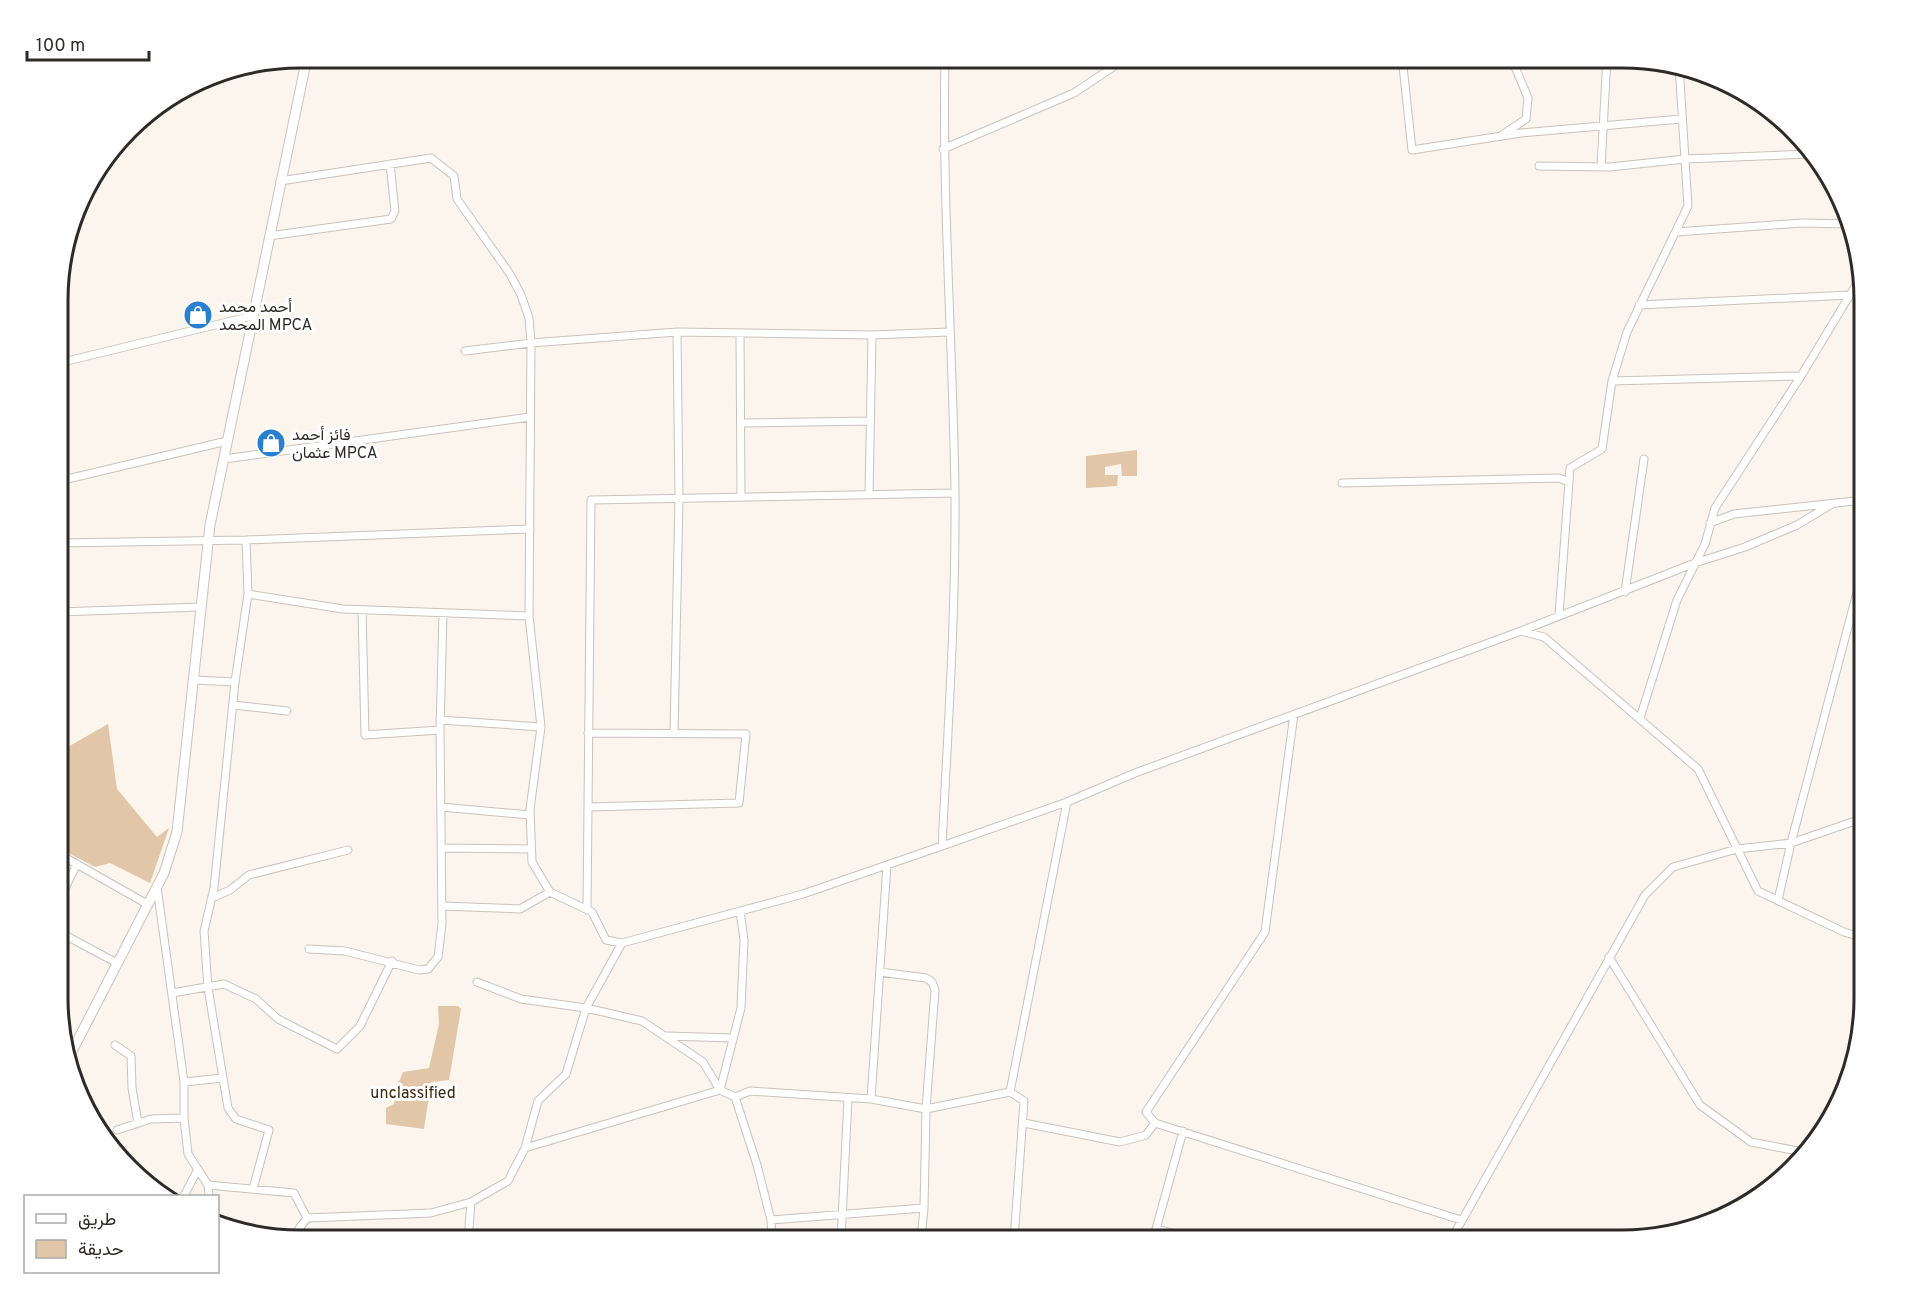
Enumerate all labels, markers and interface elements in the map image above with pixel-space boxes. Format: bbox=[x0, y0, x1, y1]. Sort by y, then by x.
scale bar bbox=[27, 24, 148, 62]
text: 100 m bbox=[36, 35, 85, 58]
place label: أحمد محمد المحمد MPCA bbox=[219, 298, 313, 336]
shop icon: أحمد محمد المحمد MPCA bbox=[182, 299, 214, 331]
place label: فائز أحمد عثمان MPCA bbox=[292, 426, 378, 464]
shop icon: فائز أحمد عثمان MPCA bbox=[255, 427, 287, 459]
park label: unclassified bbox=[370, 1084, 456, 1104]
legend bbox=[24, 1195, 219, 1273]
text: طريق bbox=[78, 1209, 116, 1232]
text: حديقة bbox=[78, 1239, 124, 1262]

